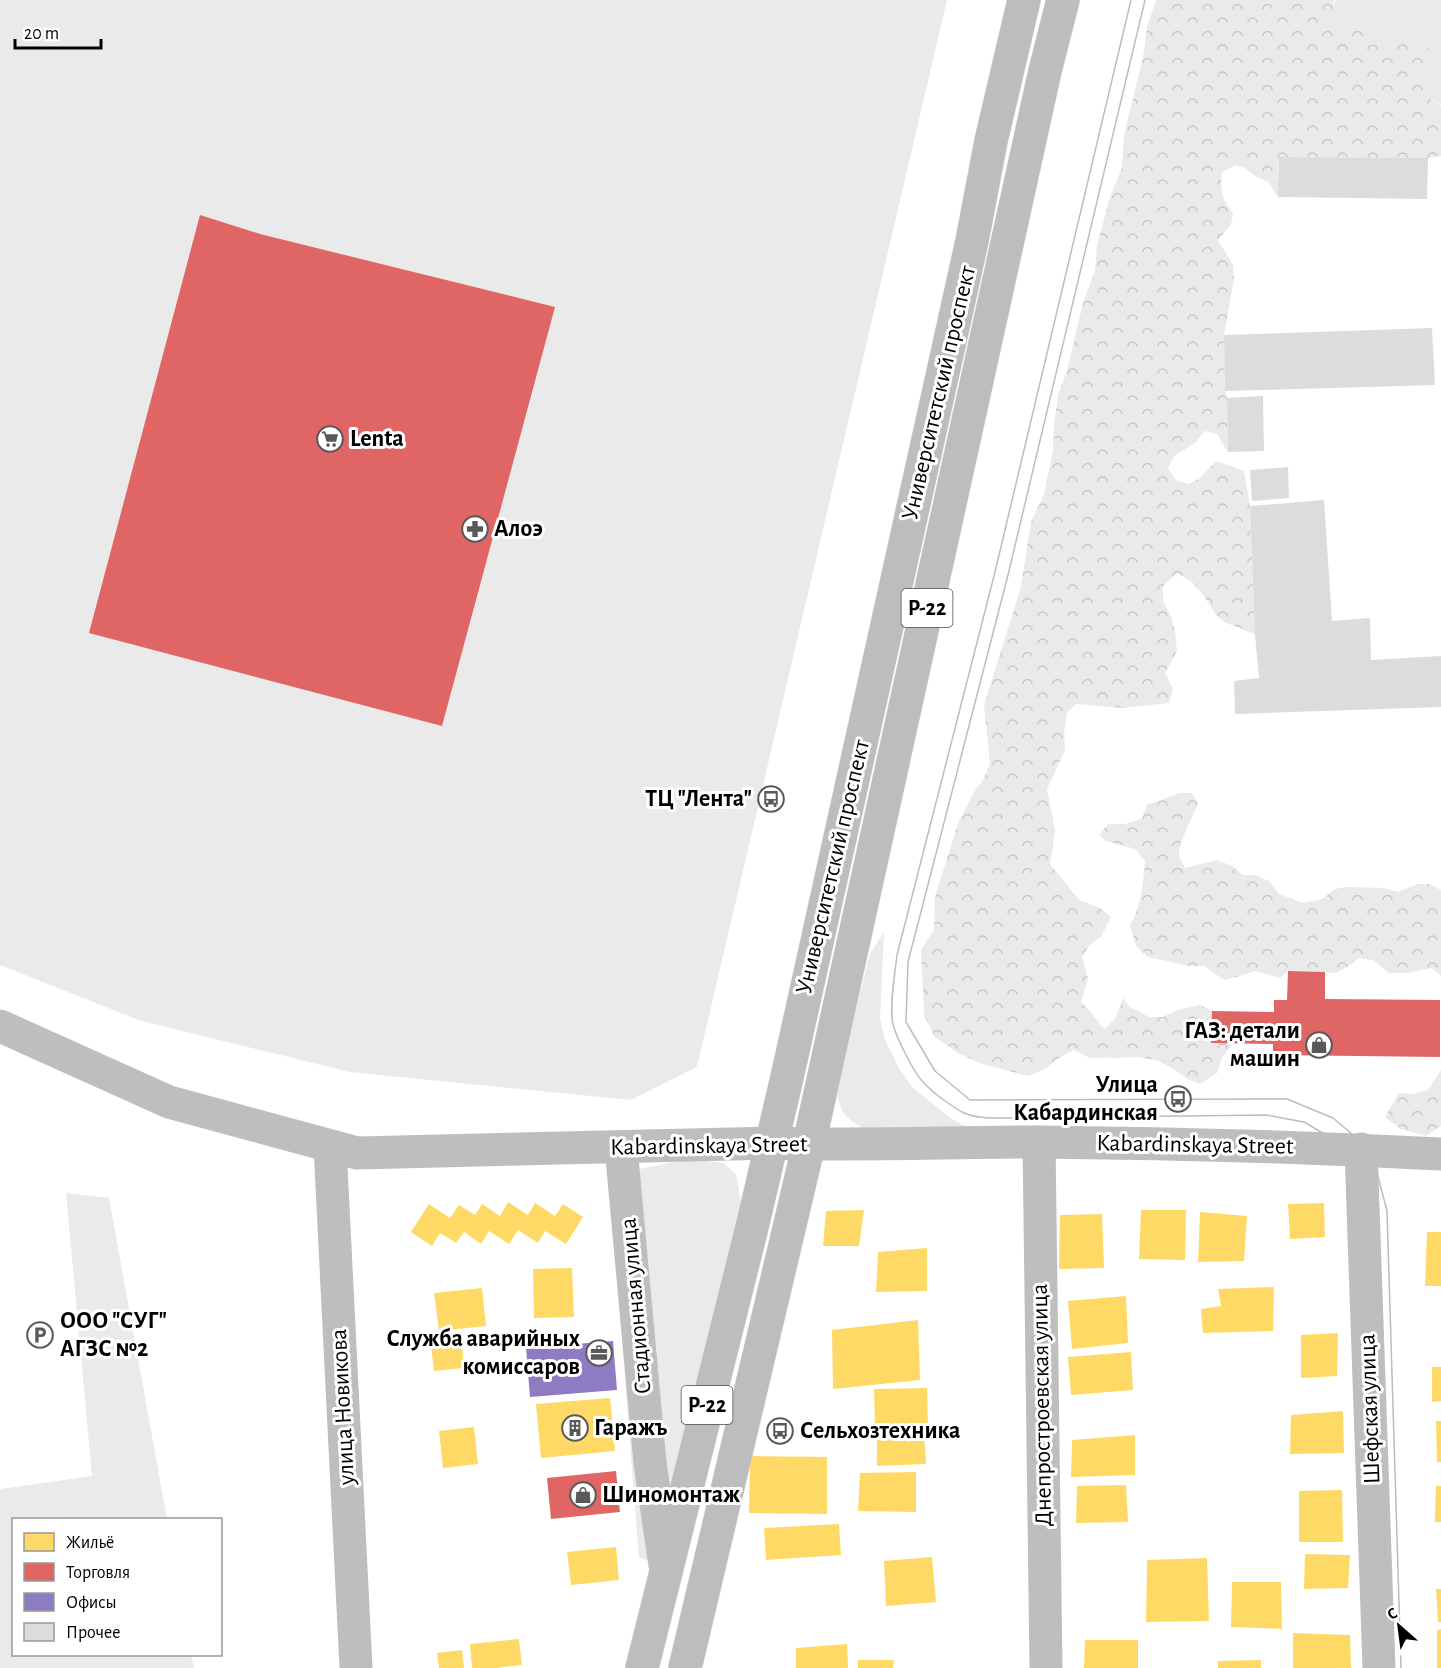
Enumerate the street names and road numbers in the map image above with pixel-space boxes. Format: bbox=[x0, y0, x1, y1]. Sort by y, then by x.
street label: Университетский проспект bbox=[898, 263, 980, 522]
road number: Р-22 bbox=[902, 589, 952, 627]
street label: Университетский проспект bbox=[792, 737, 874, 996]
street label: Kabardinskaya Street bbox=[1096, 1131, 1294, 1159]
street label: Kabardinskaya Street bbox=[610, 1132, 808, 1160]
street label: Стадионная улица bbox=[616, 1217, 656, 1395]
street label: Днепростроевская улица bbox=[1028, 1283, 1056, 1527]
street label: улица Новикова bbox=[327, 1328, 359, 1487]
street label: Шефская улица bbox=[1355, 1333, 1385, 1485]
road number: Р-22 bbox=[682, 1386, 732, 1424]

